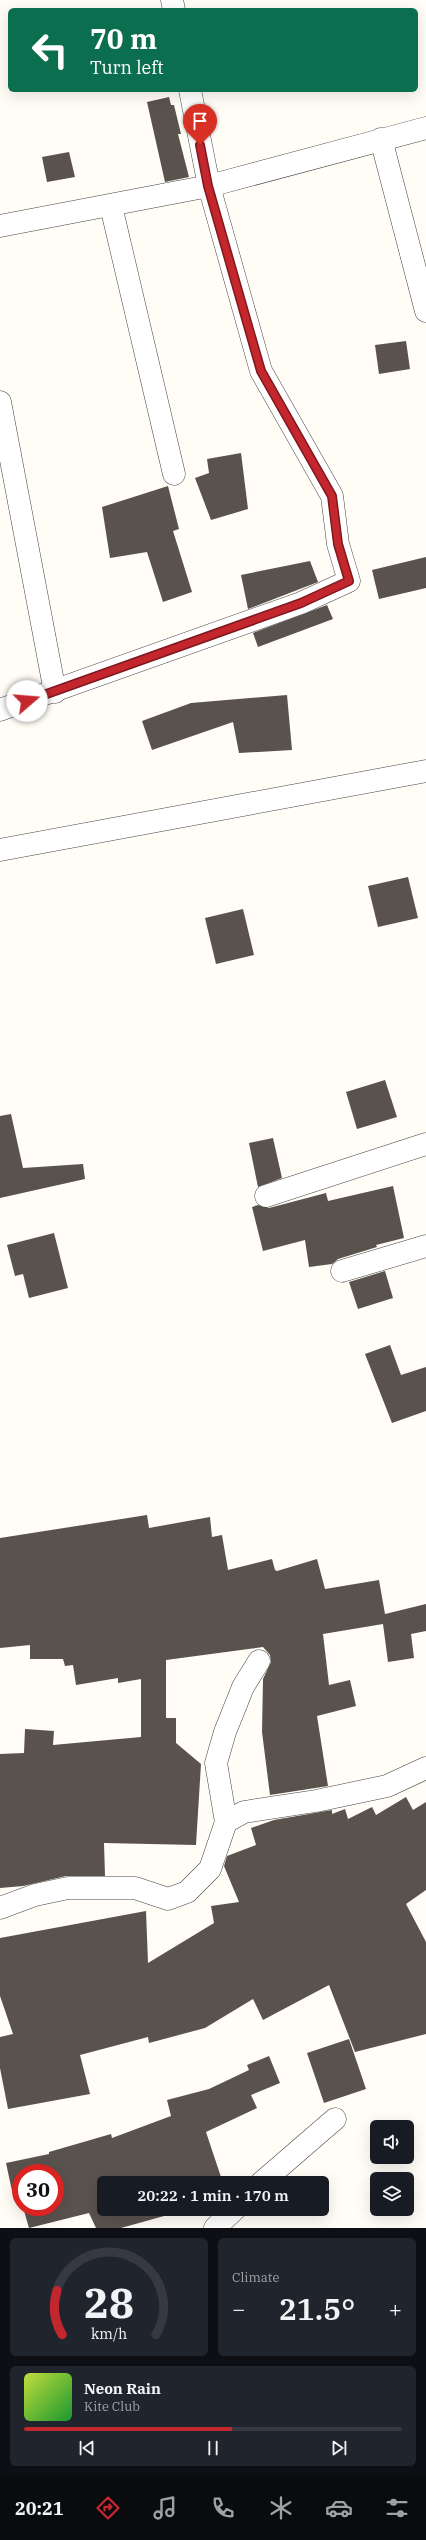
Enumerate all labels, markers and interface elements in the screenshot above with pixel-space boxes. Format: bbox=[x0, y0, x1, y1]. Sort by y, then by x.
text: 70 m bbox=[90, 20, 157, 57]
icon: left bbox=[24, 24, 76, 76]
text: Turn left bbox=[90, 56, 164, 79]
pin bbox=[183, 104, 217, 145]
icon: arrive bbox=[189, 110, 211, 132]
position arrow bbox=[6, 680, 48, 722]
map controls bbox=[370, 2120, 414, 2216]
button: sound bbox=[370, 2120, 414, 2164]
speed limit sign: 30 bbox=[12, 2164, 64, 2216]
button: layers bbox=[370, 2172, 414, 2216]
text: 20:22 · 1 min · 170 m bbox=[137, 2186, 289, 2205]
text: Climate bbox=[232, 2269, 279, 2286]
text: 28 bbox=[84, 2275, 134, 2329]
text: 21.5° bbox=[279, 2289, 355, 2328]
text: − bbox=[232, 2294, 245, 2323]
text: + bbox=[389, 2294, 402, 2323]
text: km/h bbox=[91, 2324, 127, 2343]
text: Neon Rain bbox=[84, 2379, 161, 2398]
text: Kite Club bbox=[84, 2398, 140, 2415]
icon: previous bbox=[76, 2437, 98, 2459]
icon: pause bbox=[202, 2437, 224, 2459]
icon: next bbox=[328, 2437, 350, 2459]
icon: directions bbox=[94, 2494, 122, 2522]
icon: music bbox=[151, 2494, 179, 2522]
icon: phone bbox=[209, 2494, 237, 2522]
icon: climate bbox=[267, 2494, 295, 2522]
icon: car bbox=[325, 2494, 353, 2522]
icon: filters bbox=[383, 2494, 411, 2522]
text: 20:21 bbox=[15, 2497, 64, 2520]

